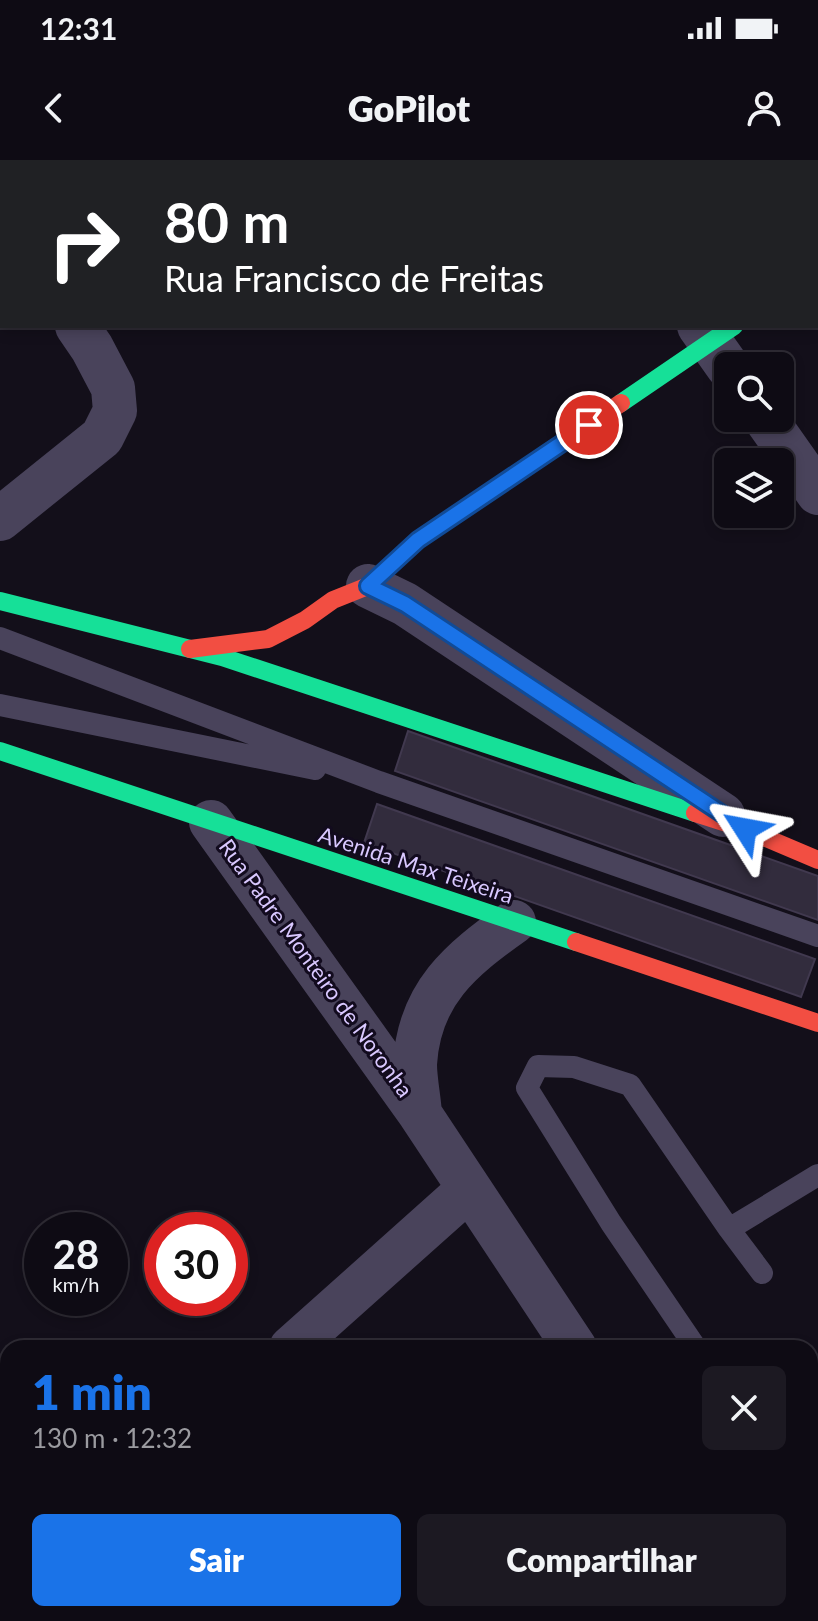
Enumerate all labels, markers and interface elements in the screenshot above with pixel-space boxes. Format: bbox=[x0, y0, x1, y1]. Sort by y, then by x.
text: 12:31 bbox=[40, 10, 117, 46]
icon: back bbox=[32, 86, 76, 130]
text: GoPilot bbox=[348, 86, 470, 130]
icon: person bbox=[742, 86, 786, 130]
text: 80 m bbox=[164, 188, 289, 255]
icon: right bbox=[32, 192, 136, 296]
text: Rua Francisco de Freitas bbox=[164, 256, 544, 300]
map controls bbox=[714, 352, 794, 528]
button: search bbox=[714, 352, 794, 432]
pin bbox=[555, 391, 623, 459]
icon: arrive bbox=[567, 403, 611, 447]
button: layers bbox=[714, 448, 794, 528]
position arrow bbox=[703, 787, 787, 871]
street label: Avenida Max Teixeira bbox=[315, 820, 517, 909]
street label: Rua Padre Monteiro de Noronha bbox=[214, 833, 419, 1102]
speed limit sign: 30 bbox=[144, 1212, 248, 1316]
text: 28 bbox=[53, 1230, 99, 1278]
text: km/h bbox=[53, 1272, 99, 1296]
text: 1 min bbox=[32, 1363, 152, 1420]
button: close bbox=[702, 1366, 786, 1450]
text: 130 m · 12:32 bbox=[32, 1422, 192, 1454]
button: Sair bbox=[32, 1514, 401, 1606]
button: Compartilhar bbox=[417, 1514, 786, 1606]

